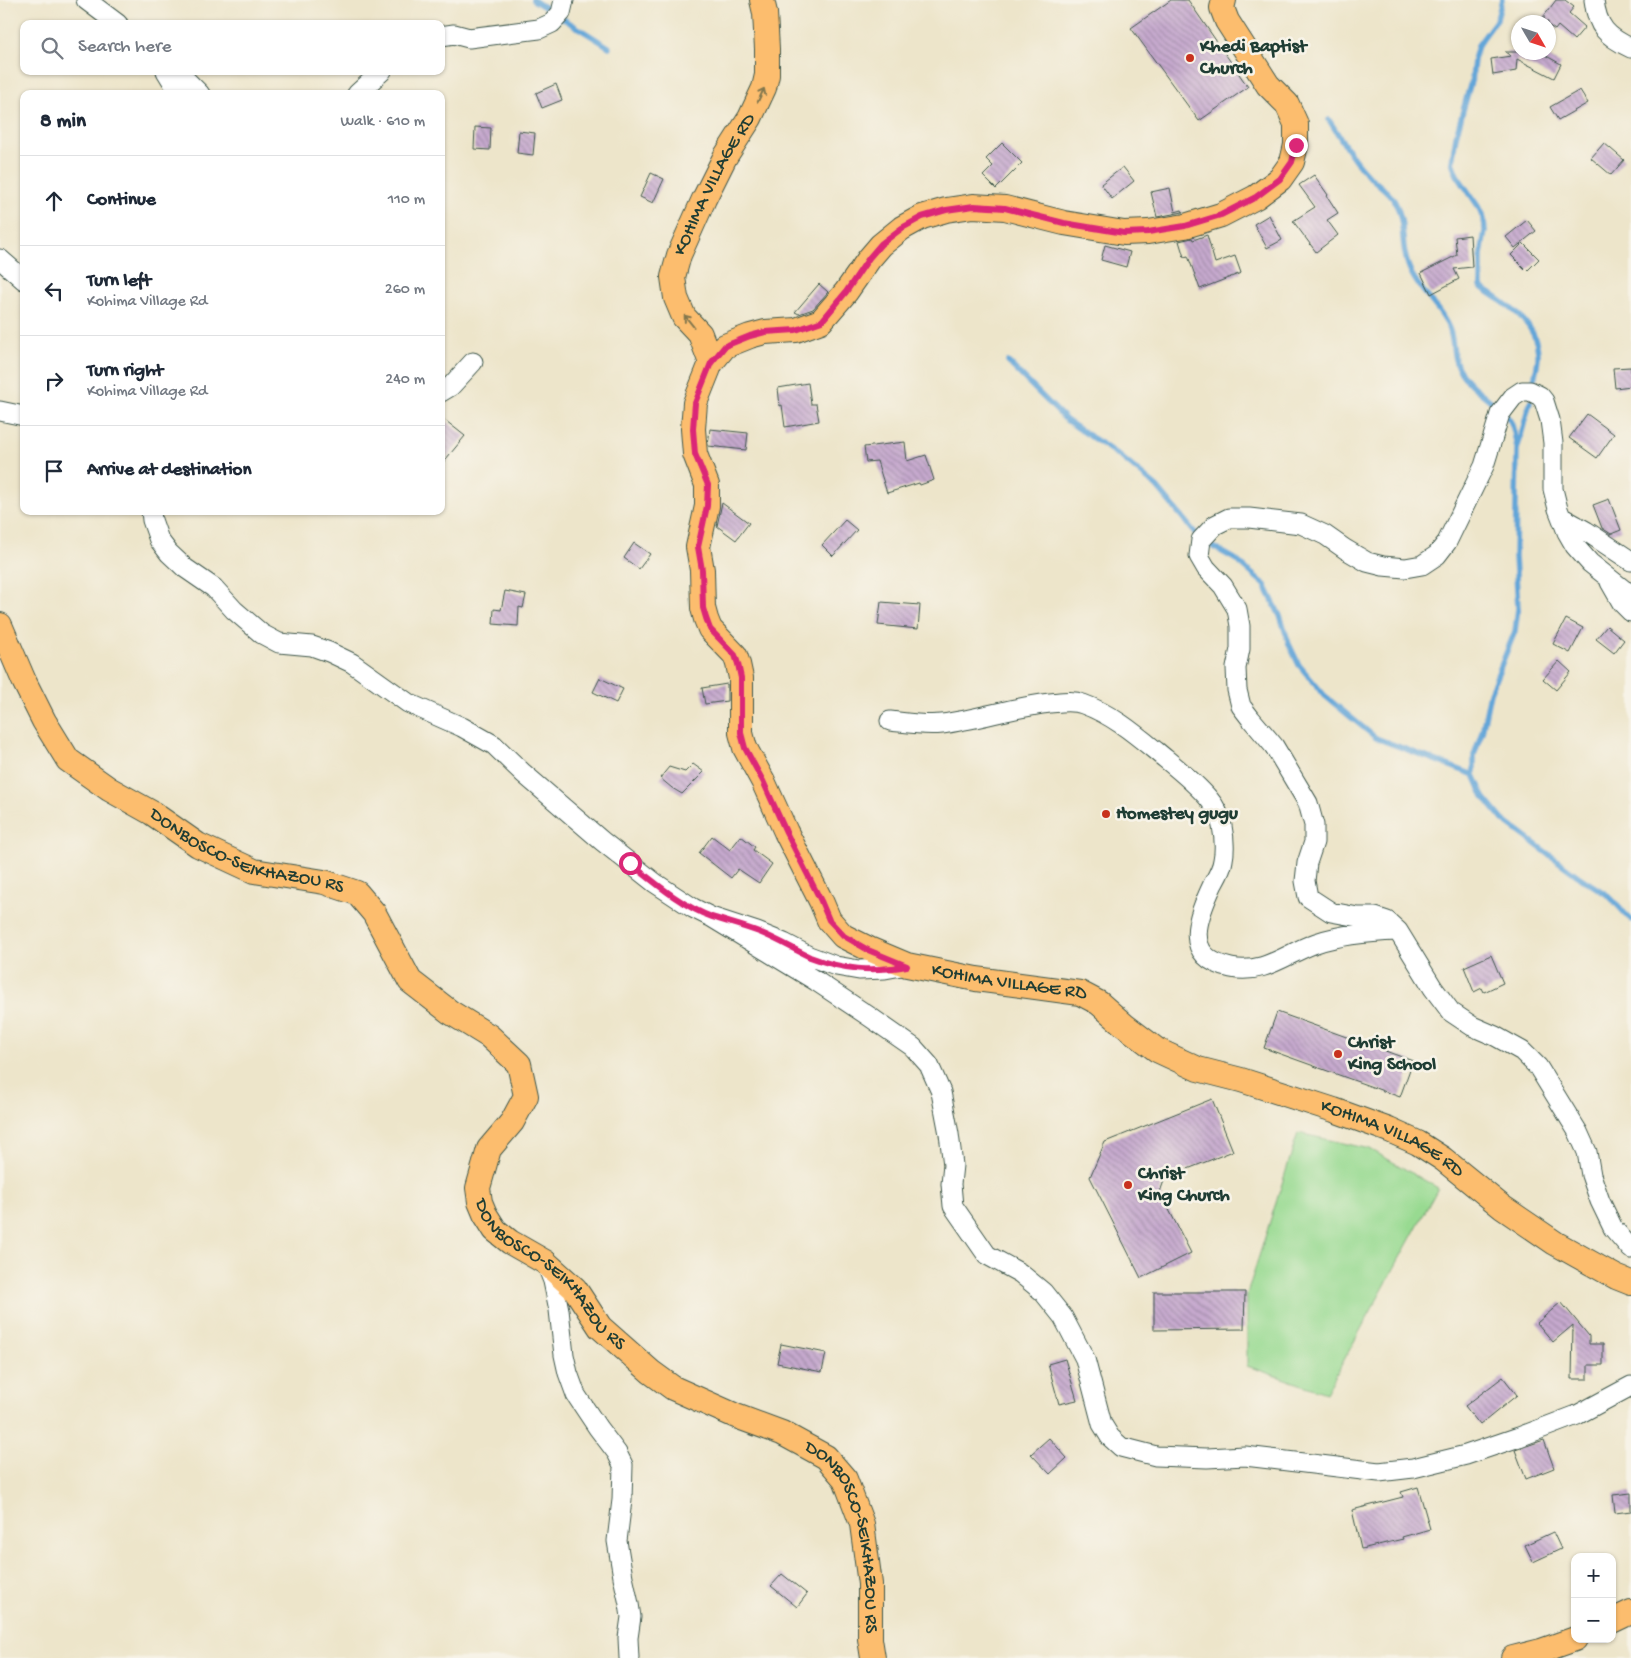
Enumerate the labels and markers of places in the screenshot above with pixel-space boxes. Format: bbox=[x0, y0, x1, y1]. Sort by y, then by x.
place label: Khedi Baptist Church bbox=[1199, 36, 1309, 81]
marker: Khedi Baptist Church bbox=[1184, 52, 1196, 64]
place label: Homestey gugu bbox=[1116, 803, 1238, 826]
marker: Homestey gugu bbox=[1100, 808, 1112, 820]
place label: Christ King School bbox=[1347, 1032, 1436, 1077]
marker: Christ King School bbox=[1332, 1048, 1344, 1060]
place label: Christ King Church bbox=[1137, 1163, 1231, 1208]
marker: Christ King Church bbox=[1122, 1179, 1134, 1191]

